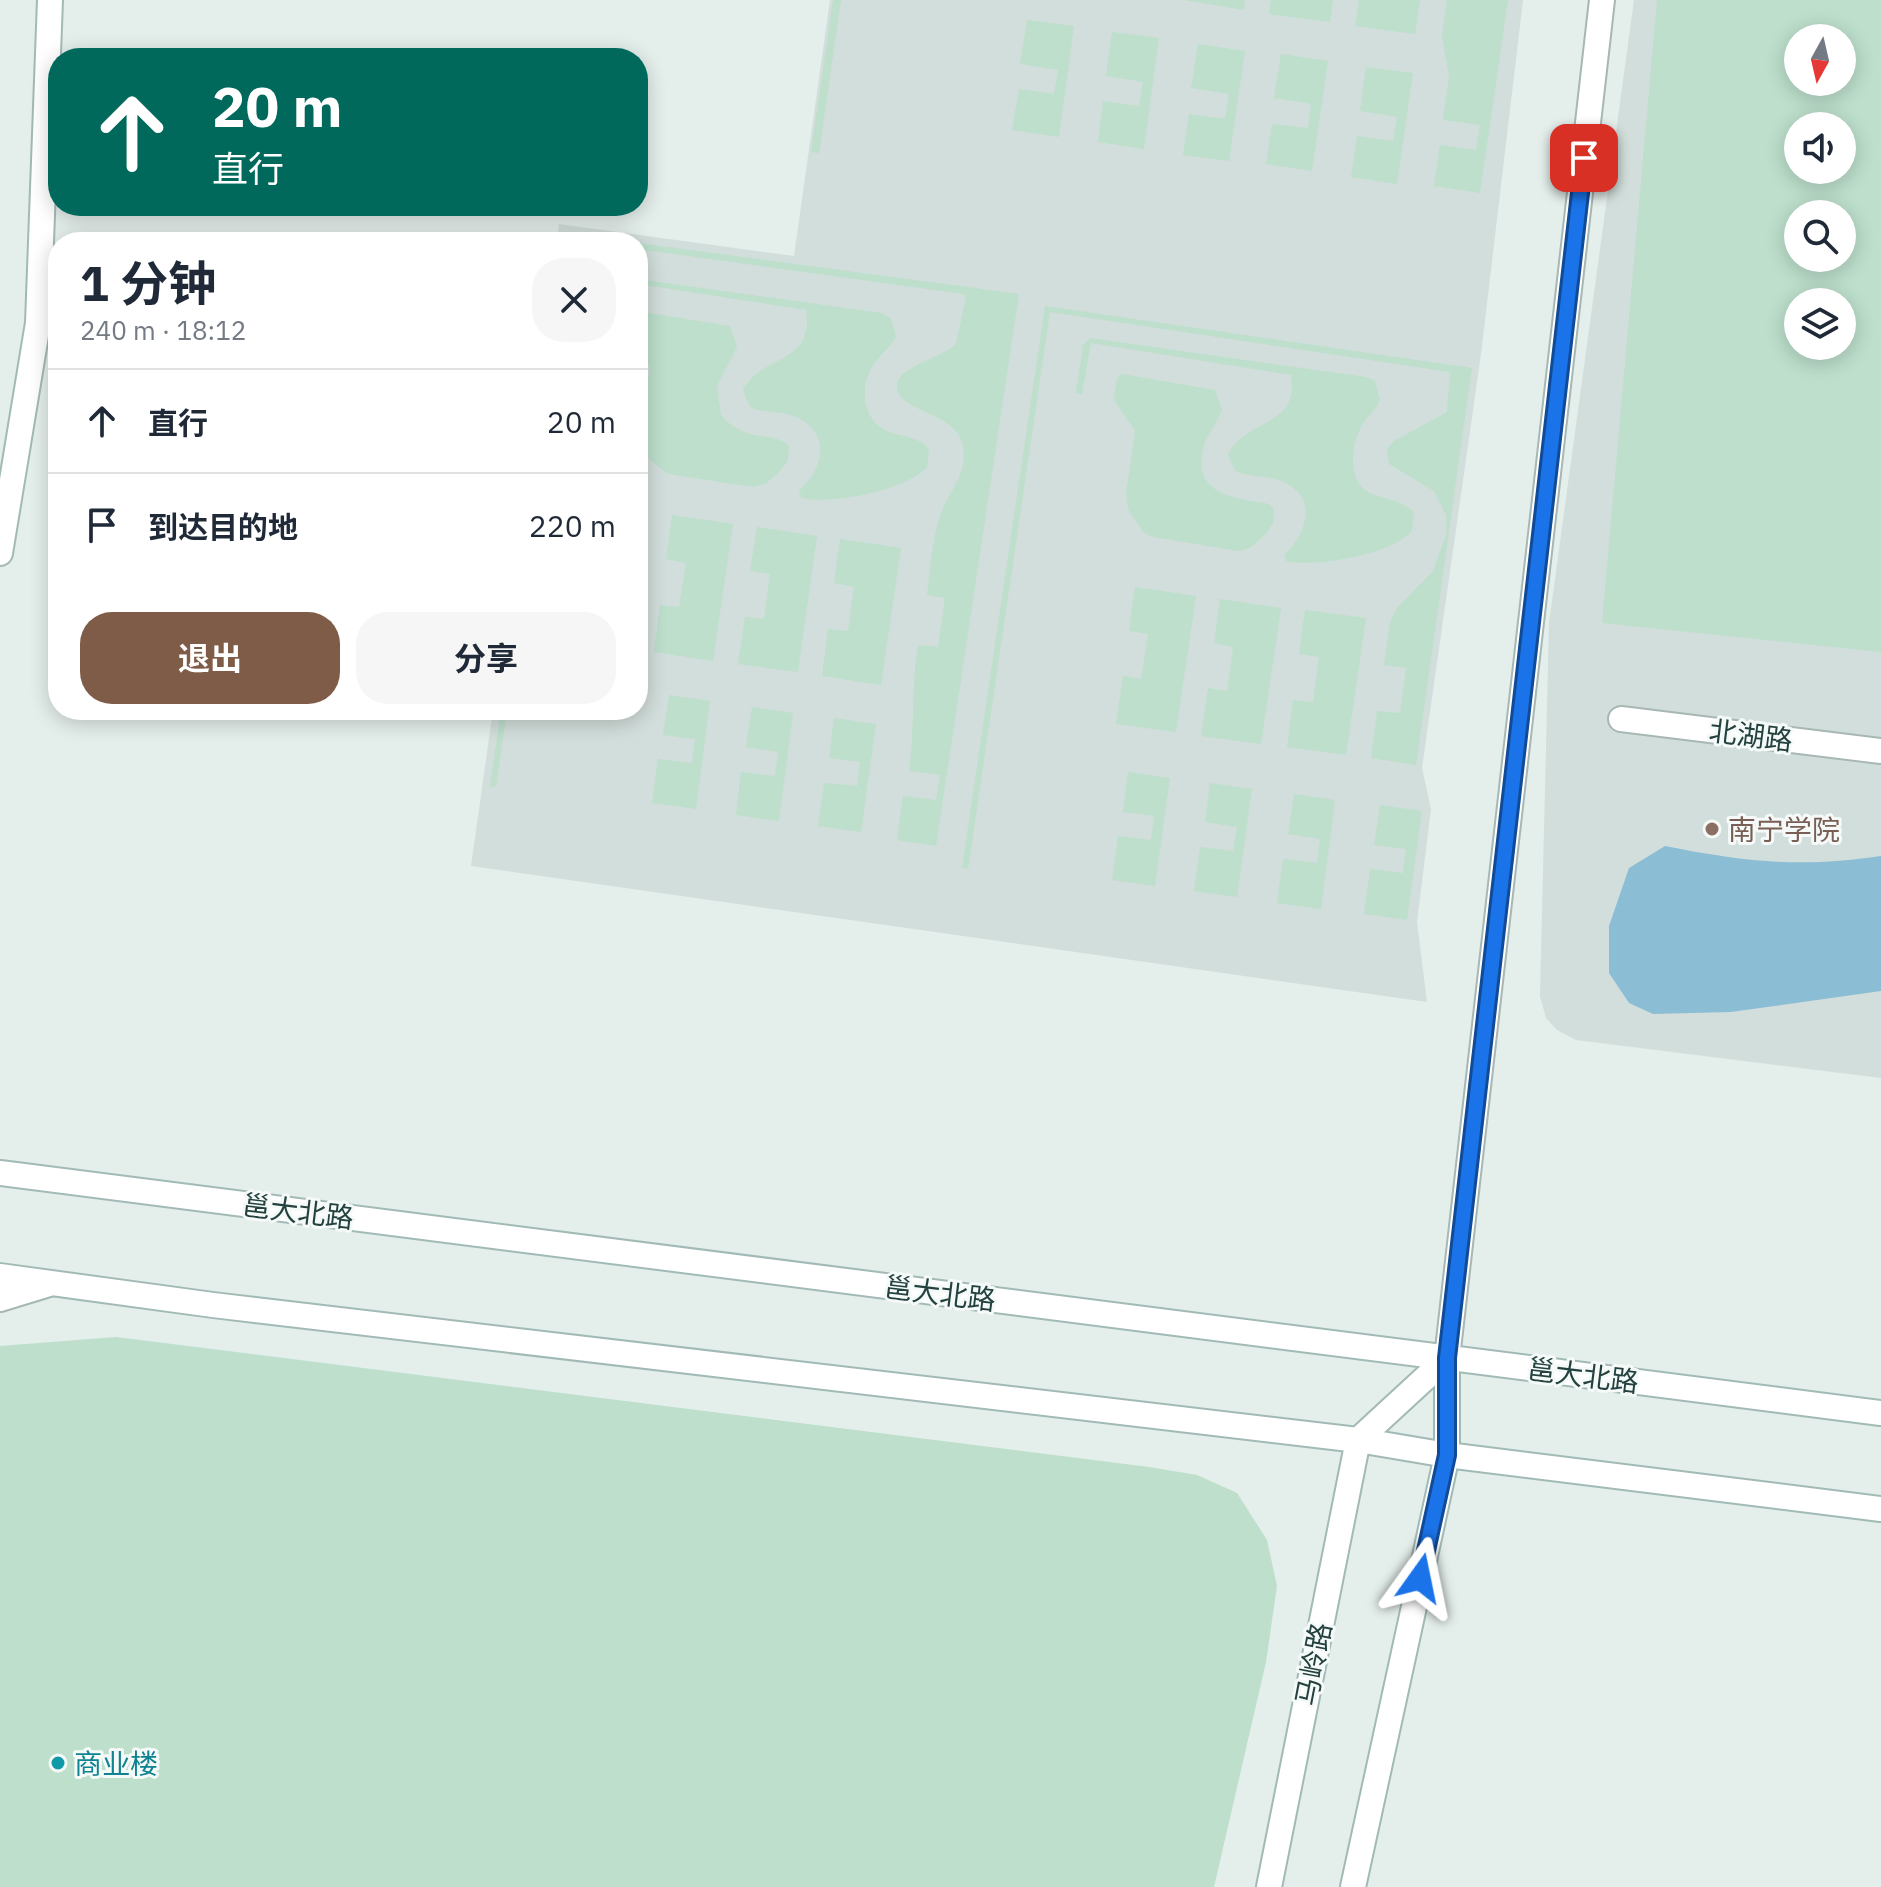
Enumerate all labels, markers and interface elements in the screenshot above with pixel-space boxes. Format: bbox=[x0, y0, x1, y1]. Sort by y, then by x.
north arrow bbox=[1784, 24, 1856, 96]
map controls bbox=[1784, 24, 1856, 360]
text: 20 m bbox=[212, 70, 342, 142]
icon: ahead bbox=[80, 80, 184, 184]
button: sound bbox=[1784, 112, 1856, 184]
pin bbox=[1550, 124, 1618, 192]
icon: arrive bbox=[1562, 136, 1606, 180]
text: 直行 bbox=[212, 145, 284, 192]
button: search bbox=[1784, 200, 1856, 272]
text: 1 分钟 bbox=[80, 252, 216, 314]
button: close bbox=[532, 258, 616, 342]
button: layers bbox=[1784, 288, 1856, 360]
text: 240 m · 18:12 bbox=[80, 313, 246, 347]
icon: ahead bbox=[80, 399, 124, 443]
text: 20 m bbox=[547, 402, 616, 441]
text: 直行 bbox=[148, 403, 208, 442]
icon: arrive bbox=[80, 503, 124, 547]
text: 220 m bbox=[529, 506, 616, 545]
text: 到达目的地 bbox=[148, 507, 298, 546]
button: 退出 bbox=[80, 612, 340, 704]
button: 分享 bbox=[356, 612, 616, 704]
street label: 北湖路 bbox=[1707, 712, 1795, 758]
place label: 南宁学院 bbox=[1728, 811, 1840, 848]
marker: 南宁学院 bbox=[1703, 820, 1721, 838]
street label: 邕大北路 bbox=[240, 1186, 356, 1236]
street label: 邕大北路 bbox=[882, 1268, 998, 1318]
street label: 邕大北路 bbox=[1525, 1350, 1641, 1400]
position arrow bbox=[1378, 1536, 1462, 1620]
street label: 马岭路 bbox=[1287, 1619, 1339, 1709]
place label: 商业楼 bbox=[74, 1745, 158, 1782]
marker: 商业楼 bbox=[49, 1754, 67, 1772]

